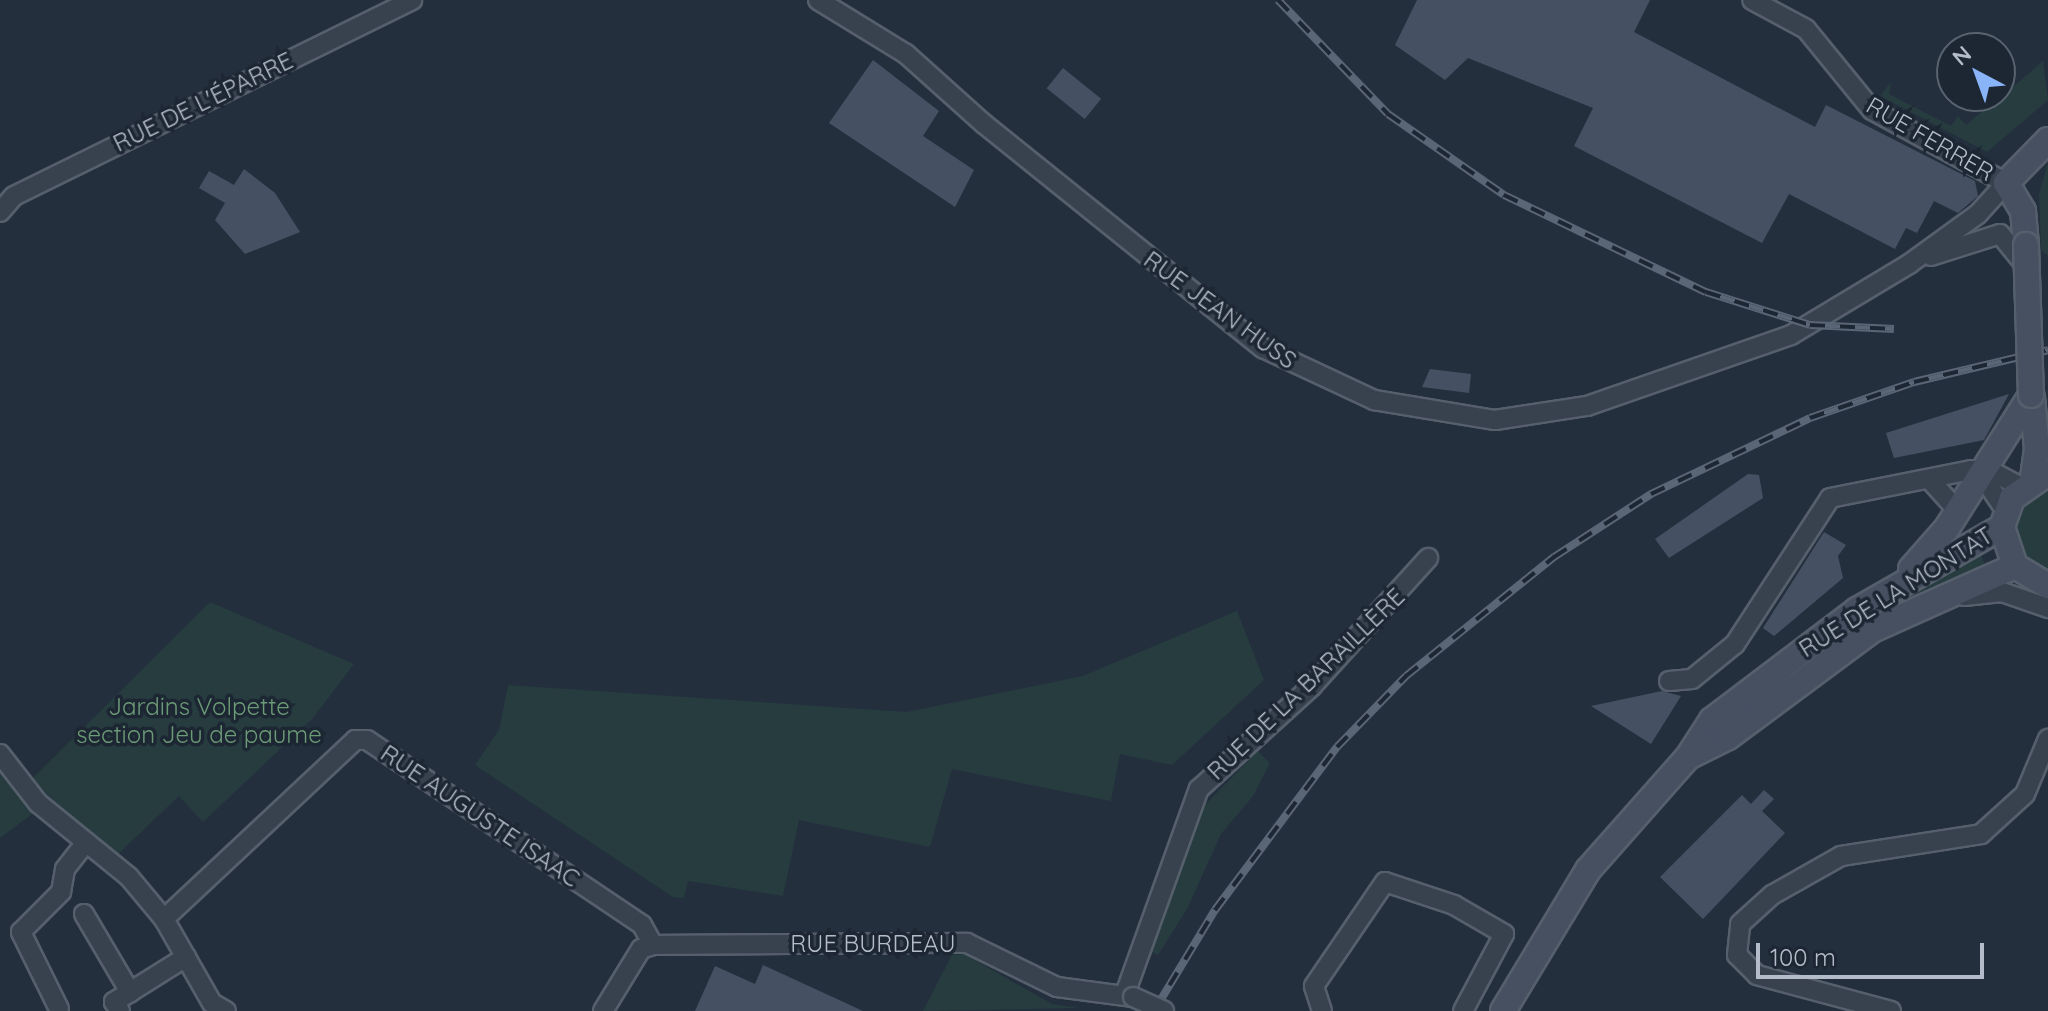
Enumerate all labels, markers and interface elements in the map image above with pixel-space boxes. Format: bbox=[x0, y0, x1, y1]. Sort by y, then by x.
north arrow bbox=[1936, 32, 2016, 112]
text: N bbox=[1946, 40, 1977, 71]
street label: RUE DE L'ÉPARRE bbox=[108, 46, 298, 158]
street label: RUE FERRER bbox=[1861, 91, 1999, 187]
street label: RUE JEAN HUSS bbox=[1138, 245, 1302, 375]
street label: RUE DE LA MONTAT bbox=[1794, 521, 1998, 663]
street label: RUE DE LA BARAILLÈRE bbox=[1201, 582, 1411, 786]
park label: Jardins Volpette section Jeu de paume bbox=[76, 693, 322, 749]
street label: RUE AUGUSTE ISAAC bbox=[375, 739, 585, 893]
scale bar bbox=[1760, 927, 1988, 977]
street label: RUE BURDEAU bbox=[790, 930, 956, 958]
text: 100 m bbox=[1770, 942, 1836, 972]

